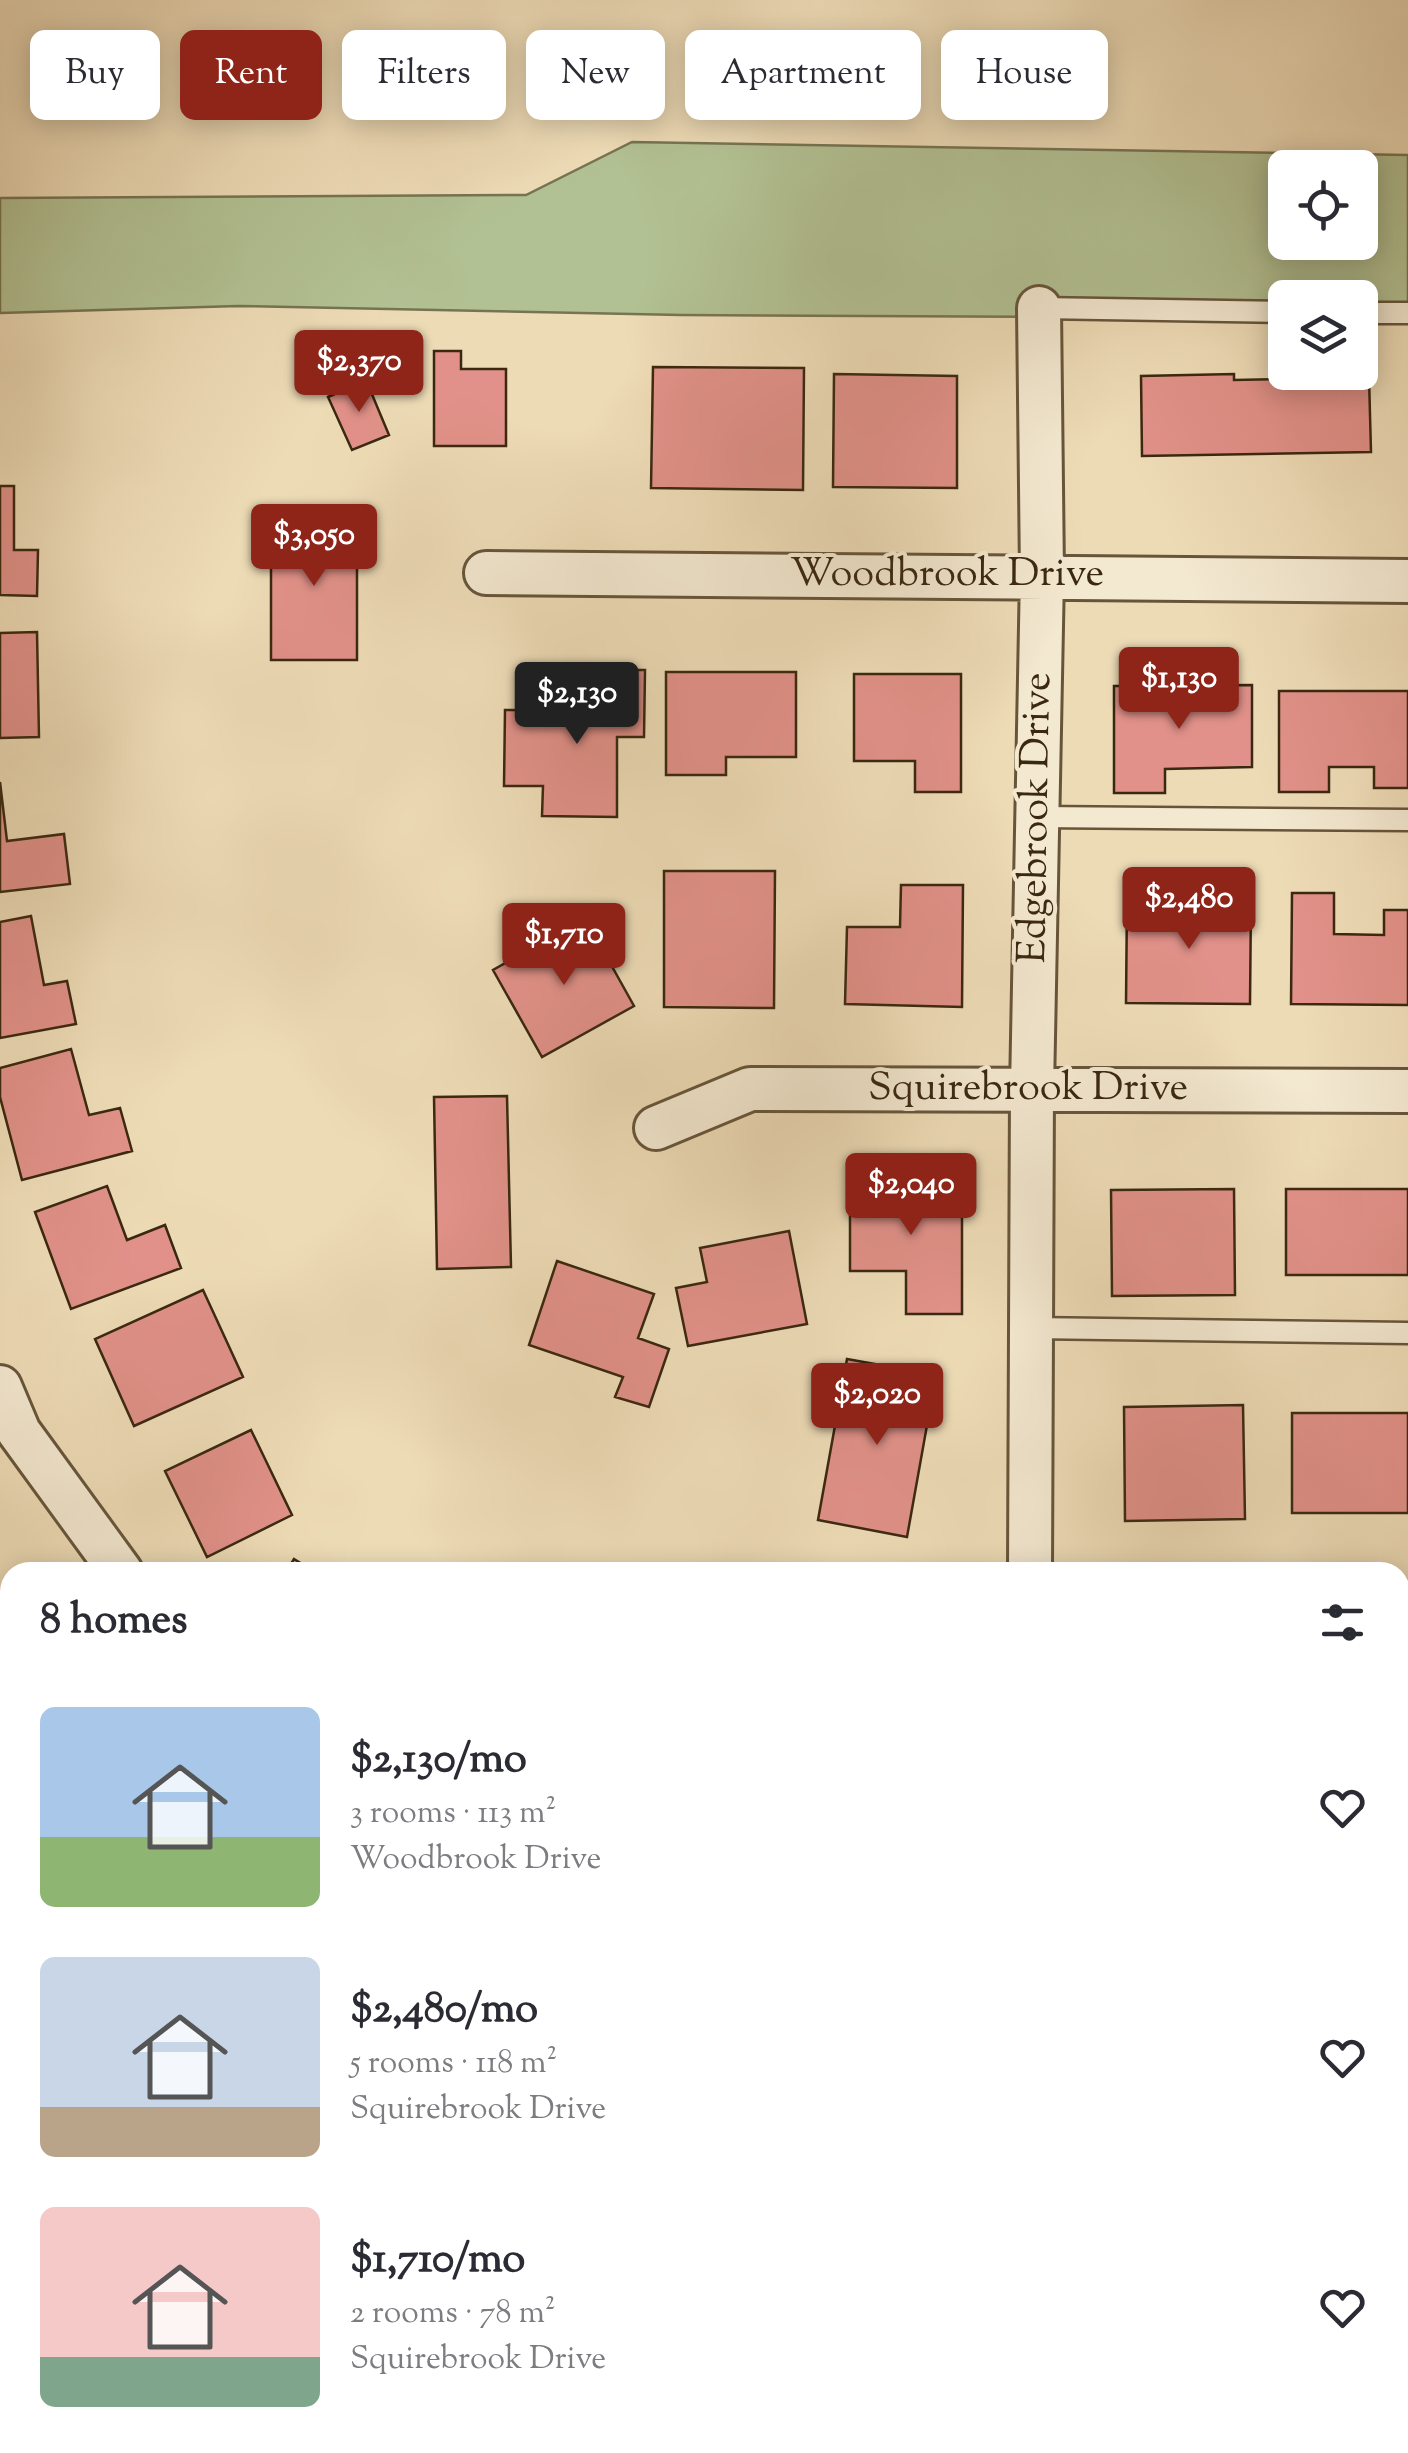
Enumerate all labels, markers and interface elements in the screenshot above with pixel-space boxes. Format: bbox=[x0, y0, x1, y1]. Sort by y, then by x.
chip: Buy bbox=[30, 30, 160, 120]
chip: Rent bbox=[180, 30, 322, 120]
chip: Filters bbox=[342, 30, 506, 120]
chip: New bbox=[526, 30, 665, 120]
chip: Apartment bbox=[685, 30, 921, 120]
chip: House bbox=[941, 30, 1108, 120]
map controls bbox=[1268, 150, 1378, 390]
button: locate bbox=[1268, 150, 1378, 260]
button: layers bbox=[1268, 280, 1378, 390]
pin: $2,370 bbox=[278, 330, 440, 415]
text: $2,370 bbox=[316, 339, 402, 385]
pin: $3,050 bbox=[233, 504, 395, 589]
text: $3,050 bbox=[273, 513, 355, 559]
street label: Woodbrook Drive bbox=[790, 547, 1104, 604]
pin: $1,130 bbox=[1098, 647, 1260, 732]
text: $1,130 bbox=[1141, 656, 1217, 702]
pin: $2,130 bbox=[496, 662, 658, 747]
text: $2,130 bbox=[537, 671, 617, 717]
street label: Edgebrook Drive bbox=[1006, 672, 1068, 964]
pin: $2,480 bbox=[1108, 867, 1270, 952]
text: $2,480 bbox=[1144, 876, 1234, 922]
pin: $1,710 bbox=[483, 903, 645, 988]
text: $1,710 bbox=[524, 912, 604, 958]
street label: Squirebrook Drive bbox=[868, 1061, 1188, 1118]
pin: $2,040 bbox=[830, 1153, 992, 1238]
text: $2,040 bbox=[867, 1162, 955, 1208]
pin: $2,020 bbox=[796, 1363, 958, 1448]
text: $2,020 bbox=[833, 1372, 921, 1418]
text: 8 homes bbox=[40, 1592, 188, 1652]
icon: filters bbox=[1315, 1595, 1370, 1650]
text: $2,130/mo bbox=[350, 1731, 527, 1791]
icon: home bbox=[120, 1747, 240, 1867]
icon: heart bbox=[1315, 1780, 1370, 1835]
text: 3 rooms · 113 m² bbox=[350, 1791, 556, 1837]
text: Woodbrook Drive bbox=[350, 1837, 601, 1883]
text: $2,480/mo bbox=[350, 1981, 538, 2041]
icon: home bbox=[120, 1997, 240, 2117]
icon: heart bbox=[1315, 2030, 1370, 2085]
text: 5 rooms · 118 m² bbox=[350, 2041, 557, 2087]
text: Squirebrook Drive bbox=[350, 2087, 606, 2133]
text: $1,710/mo bbox=[350, 2231, 525, 2291]
icon: home bbox=[120, 2247, 240, 2367]
icon: heart bbox=[1315, 2280, 1370, 2335]
text: 2 rooms · 78 m² bbox=[350, 2291, 556, 2337]
text: Squirebrook Drive bbox=[350, 2337, 606, 2383]

